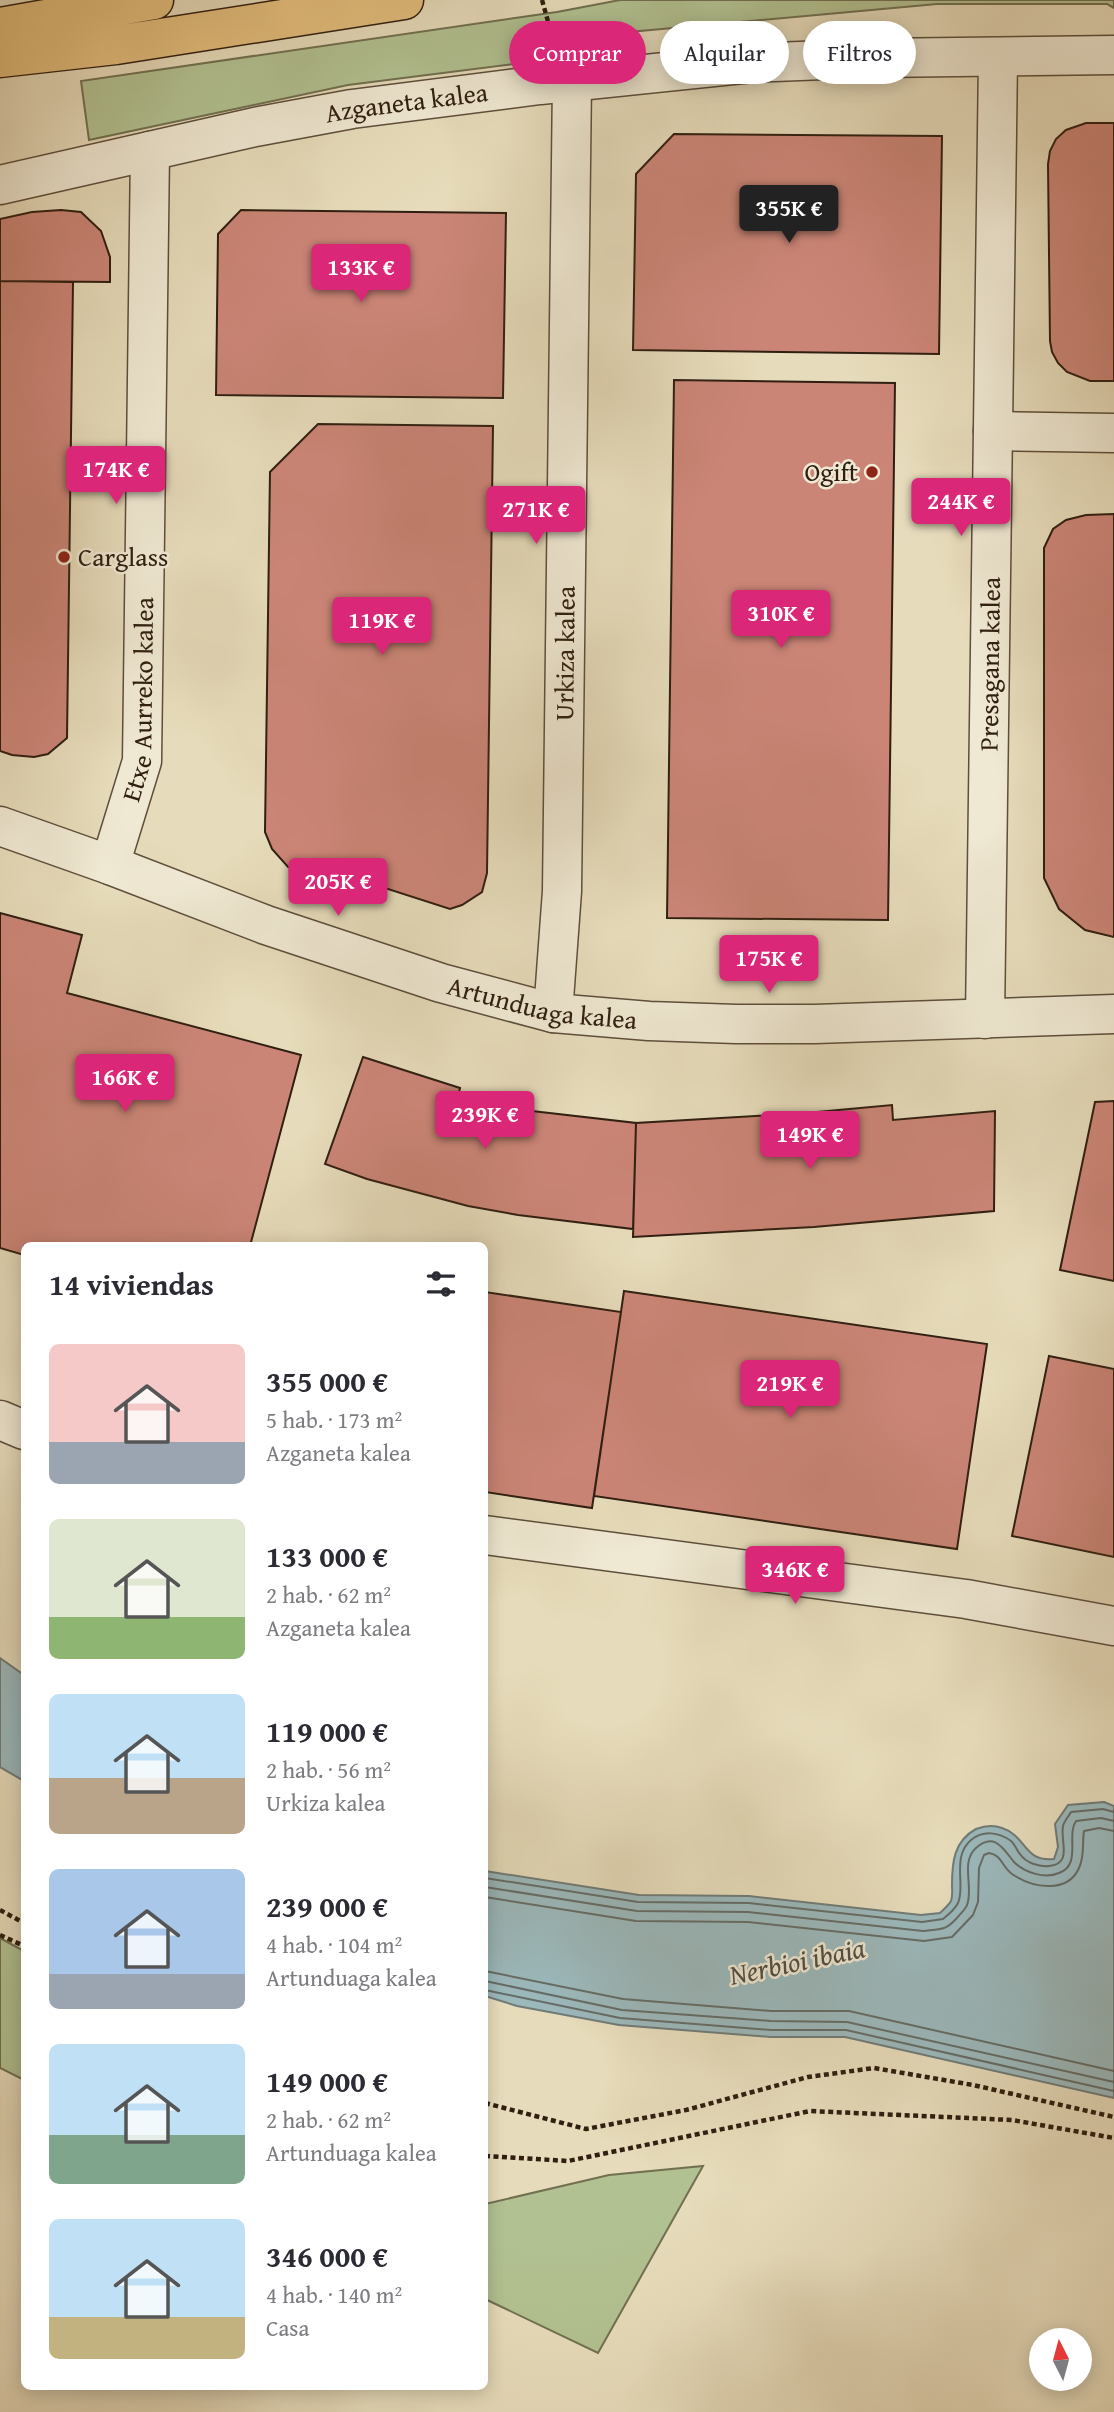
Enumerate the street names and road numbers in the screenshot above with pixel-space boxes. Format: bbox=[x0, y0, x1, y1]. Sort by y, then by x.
street label: Azganeta kalea bbox=[322, 72, 491, 133]
street label: Presagana kalea bbox=[969, 576, 1010, 751]
street label: Urkiza kalea bbox=[544, 585, 585, 721]
street label: Etxe Aurreko kalea bbox=[111, 596, 163, 806]
street label: Artunduaga kalea bbox=[443, 966, 639, 1039]

